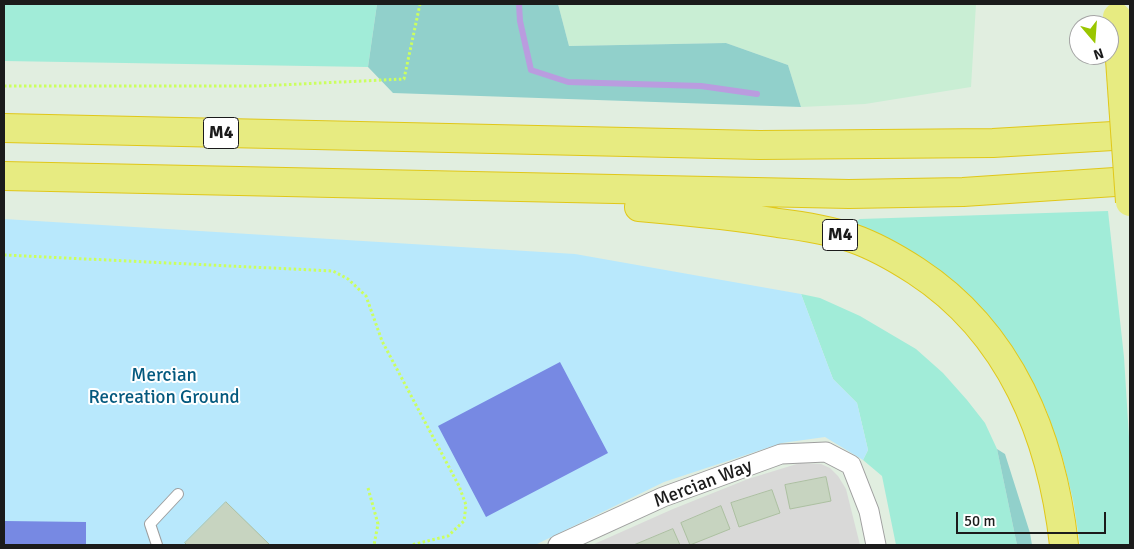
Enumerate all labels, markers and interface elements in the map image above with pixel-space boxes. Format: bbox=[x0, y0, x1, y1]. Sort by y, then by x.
north arrow bbox=[1069, 15, 1119, 65]
text: N bbox=[1091, 44, 1106, 63]
road number: M4 bbox=[204, 118, 238, 148]
road number: M4 bbox=[822, 220, 858, 250]
park label: Mercian Recreation Ground bbox=[88, 365, 240, 409]
street label: Mercian Way bbox=[651, 455, 755, 513]
scale bar bbox=[959, 502, 1109, 534]
text: 50 m bbox=[964, 512, 995, 530]

